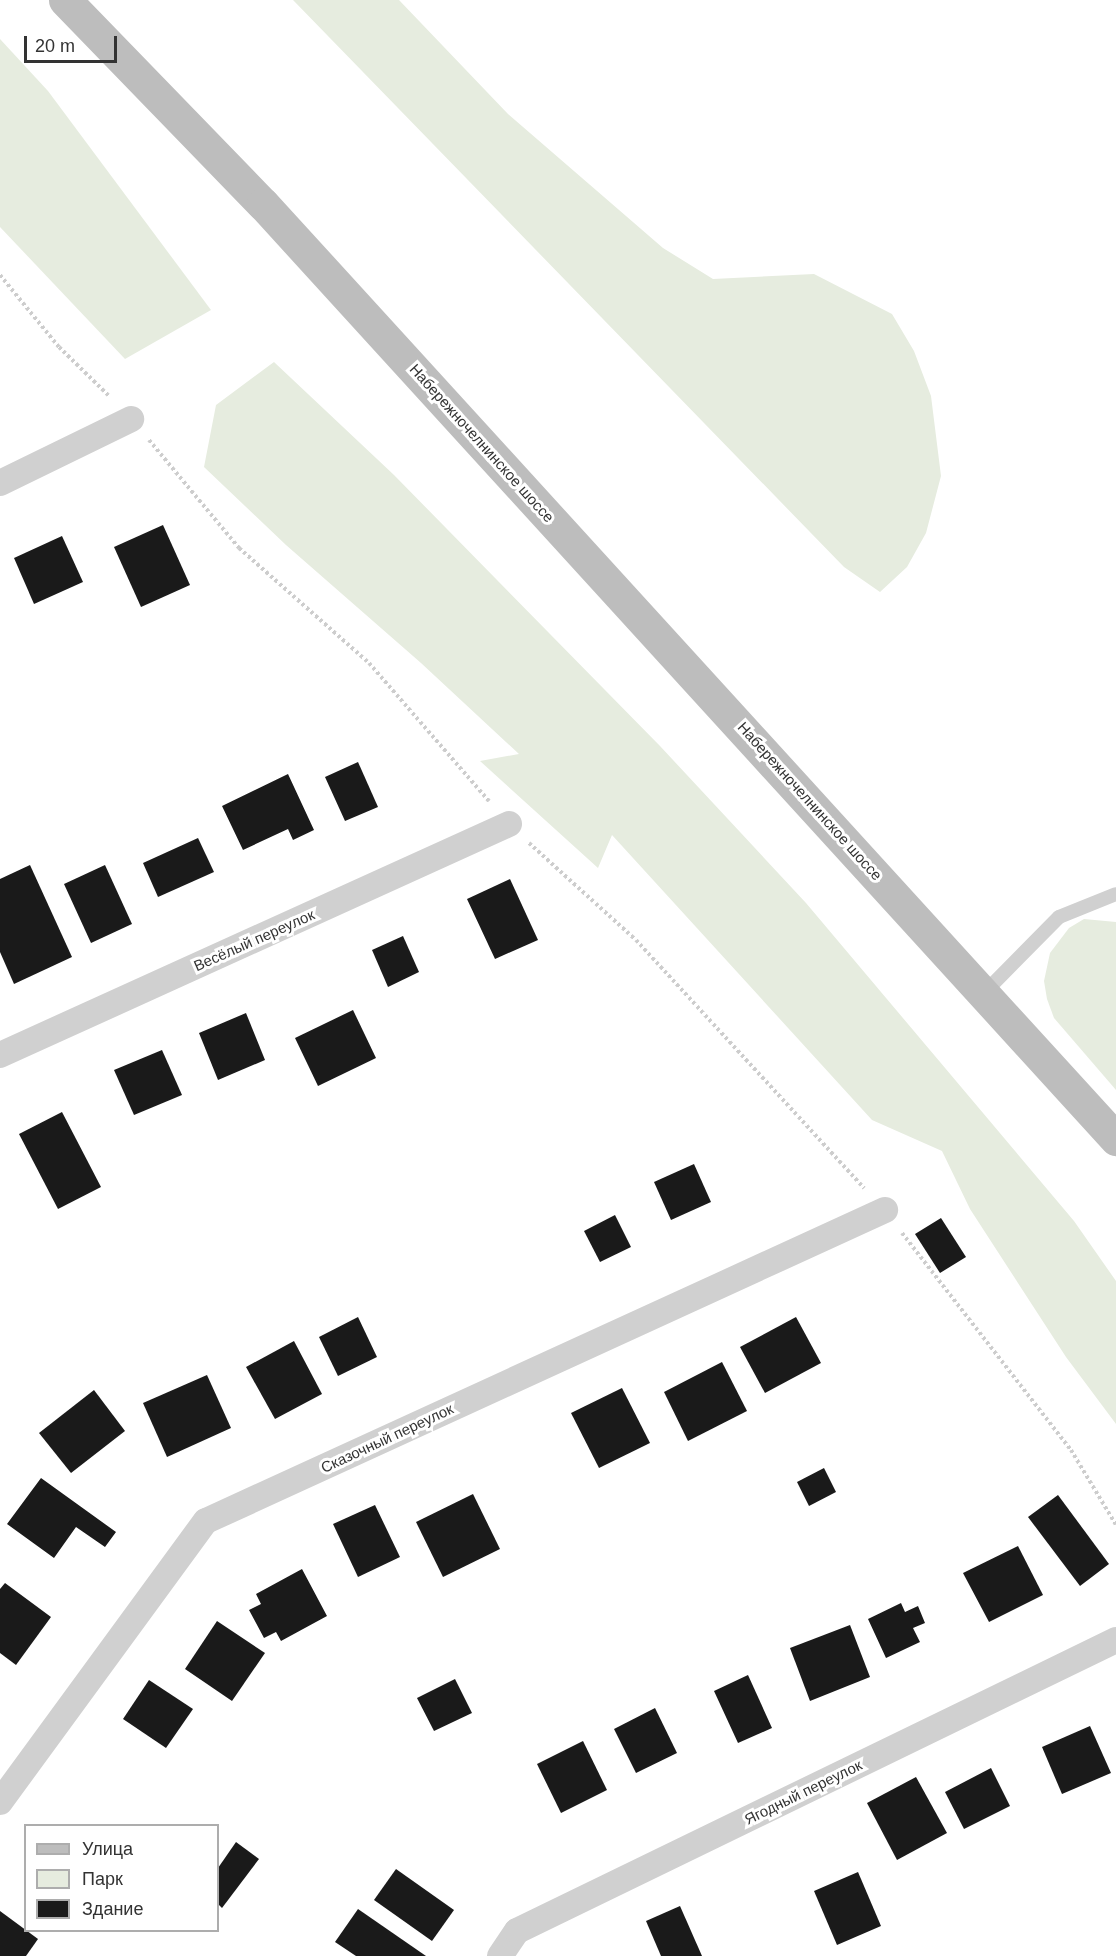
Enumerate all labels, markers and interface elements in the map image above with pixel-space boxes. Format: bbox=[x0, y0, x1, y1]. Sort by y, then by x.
scale bar bbox=[27, 24, 120, 62]
text: 20 m bbox=[35, 36, 75, 56]
street label: Набережночелнинское шоссе bbox=[406, 360, 558, 526]
street label: Набережночелнинское шоссе bbox=[734, 718, 886, 884]
street label: Весёлый переулок bbox=[191, 905, 317, 975]
street label: Сказочный переулок bbox=[318, 1399, 456, 1477]
street label: Ягодный переулок bbox=[741, 1756, 865, 1828]
legend bbox=[24, 1824, 219, 1932]
text: Улица bbox=[82, 1839, 133, 1859]
text: Парк bbox=[82, 1869, 123, 1889]
text: Здание bbox=[82, 1899, 143, 1919]

